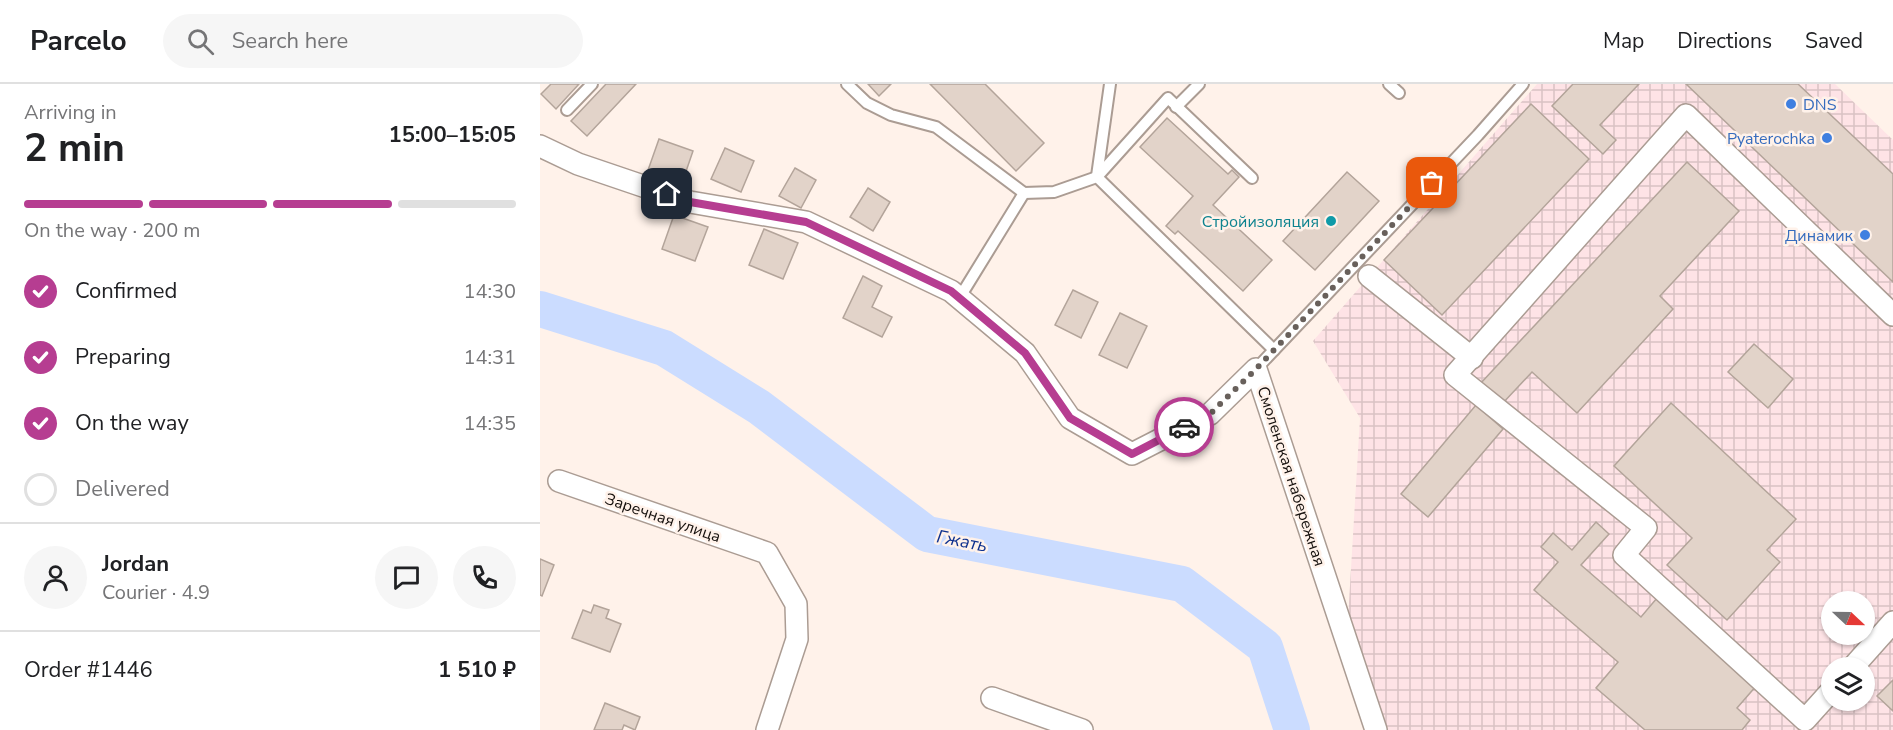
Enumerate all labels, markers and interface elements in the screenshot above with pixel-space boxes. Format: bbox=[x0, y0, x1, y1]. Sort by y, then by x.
search box bbox=[163, 14, 583, 68]
text: Parcelo bbox=[30, 22, 127, 60]
icon: search bbox=[184, 25, 217, 58]
text: Search here bbox=[232, 26, 348, 56]
text: Map bbox=[1603, 27, 1644, 55]
text: Directions bbox=[1677, 27, 1772, 55]
text: Saved bbox=[1805, 27, 1863, 55]
place label: DNS bbox=[1803, 94, 1837, 116]
marker: DNS bbox=[1784, 97, 1798, 111]
text: Arriving in bbox=[24, 99, 117, 126]
text: 15:00–15:05 bbox=[388, 120, 516, 150]
text: 2 min bbox=[24, 122, 125, 175]
place label: Pyaterochka bbox=[1727, 128, 1815, 150]
marker: Pyaterochka bbox=[1820, 131, 1834, 145]
pin bbox=[1406, 157, 1457, 208]
icon: bag bbox=[1415, 166, 1448, 199]
pin bbox=[641, 168, 692, 219]
icon: home bbox=[650, 177, 683, 210]
place label: Стройизоляция bbox=[1202, 211, 1319, 233]
marker: Стройизоляция bbox=[1324, 214, 1338, 228]
text: On the way · 200 m bbox=[24, 217, 200, 244]
place label: Динамик bbox=[1785, 225, 1854, 247]
marker: Динамик bbox=[1858, 228, 1872, 242]
icon: check bbox=[24, 275, 57, 308]
text: Confirmed bbox=[75, 276, 177, 306]
text: 14:30 bbox=[463, 278, 516, 305]
icon: check bbox=[24, 341, 57, 374]
text: Preparing bbox=[75, 342, 171, 372]
text: 14:31 bbox=[463, 344, 516, 371]
street label: Смоленская набережная bbox=[1252, 384, 1331, 569]
courier bbox=[1154, 397, 1214, 457]
icon: check bbox=[24, 407, 57, 440]
text: On the way bbox=[75, 408, 189, 438]
text: 14:35 bbox=[463, 410, 516, 437]
icon: car bbox=[1168, 411, 1201, 444]
text: Delivered bbox=[75, 474, 170, 504]
street label: Заречная улица bbox=[602, 488, 724, 548]
water label: Гжать bbox=[935, 524, 989, 558]
button: person bbox=[24, 546, 87, 609]
button: chat bbox=[375, 546, 438, 609]
button: phone bbox=[453, 546, 516, 609]
text: Jordan bbox=[102, 549, 169, 579]
text: Courier · 4.9 bbox=[102, 579, 210, 606]
north arrow bbox=[1821, 591, 1875, 645]
map controls bbox=[1821, 591, 1875, 711]
text: Order #1446 bbox=[24, 655, 153, 685]
text: 1 510 ₽ bbox=[438, 655, 516, 685]
button: layers bbox=[1821, 657, 1875, 711]

